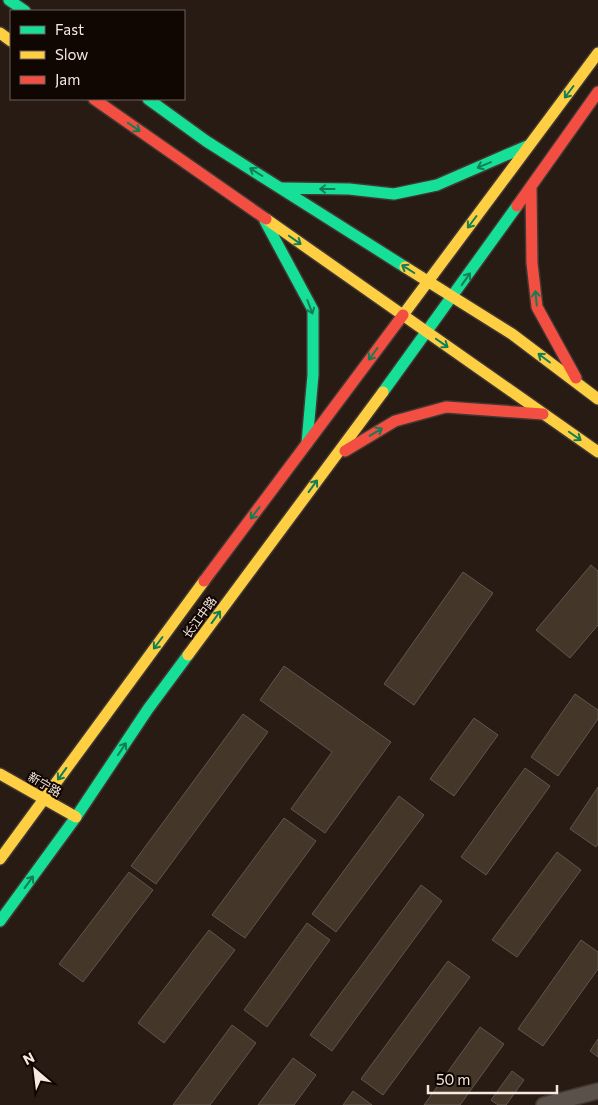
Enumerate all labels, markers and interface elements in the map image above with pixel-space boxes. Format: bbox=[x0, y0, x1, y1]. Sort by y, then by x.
legend bbox=[10, 10, 185, 100]
text: Fast bbox=[55, 20, 84, 38]
text: Slow bbox=[55, 45, 88, 63]
text: Jam bbox=[55, 70, 80, 88]
one-way arrow bbox=[564, 85, 574, 99]
one-way arrow bbox=[126, 122, 140, 132]
one-way arrow bbox=[477, 160, 492, 170]
one-way arrow bbox=[250, 167, 264, 177]
one-way arrow bbox=[319, 184, 336, 194]
one-way arrow bbox=[466, 215, 477, 228]
one-way arrow bbox=[288, 235, 302, 245]
one-way arrow bbox=[402, 264, 416, 274]
one-way arrow bbox=[461, 272, 471, 286]
one-way arrow bbox=[531, 291, 541, 307]
one-way arrow bbox=[306, 299, 315, 314]
one-way arrow bbox=[435, 338, 449, 348]
one-way arrow bbox=[368, 347, 378, 361]
one-way arrow bbox=[538, 353, 551, 364]
one-way arrow bbox=[369, 426, 383, 436]
one-way arrow bbox=[568, 431, 582, 441]
one-way arrow bbox=[308, 479, 318, 493]
one-way arrow bbox=[250, 506, 260, 520]
street label: 长江中路 bbox=[179, 593, 219, 641]
one-way arrow bbox=[211, 611, 222, 624]
one-way arrow bbox=[153, 636, 163, 650]
one-way arrow bbox=[117, 742, 127, 756]
one-way arrow bbox=[57, 767, 67, 781]
street label: 新宁路 bbox=[26, 769, 64, 799]
one-way arrow bbox=[24, 875, 34, 889]
north arrow bbox=[10, 1045, 60, 1095]
text: N bbox=[20, 1048, 37, 1068]
scale bar bbox=[428, 1062, 557, 1094]
text: 50 m bbox=[436, 1070, 470, 1088]

